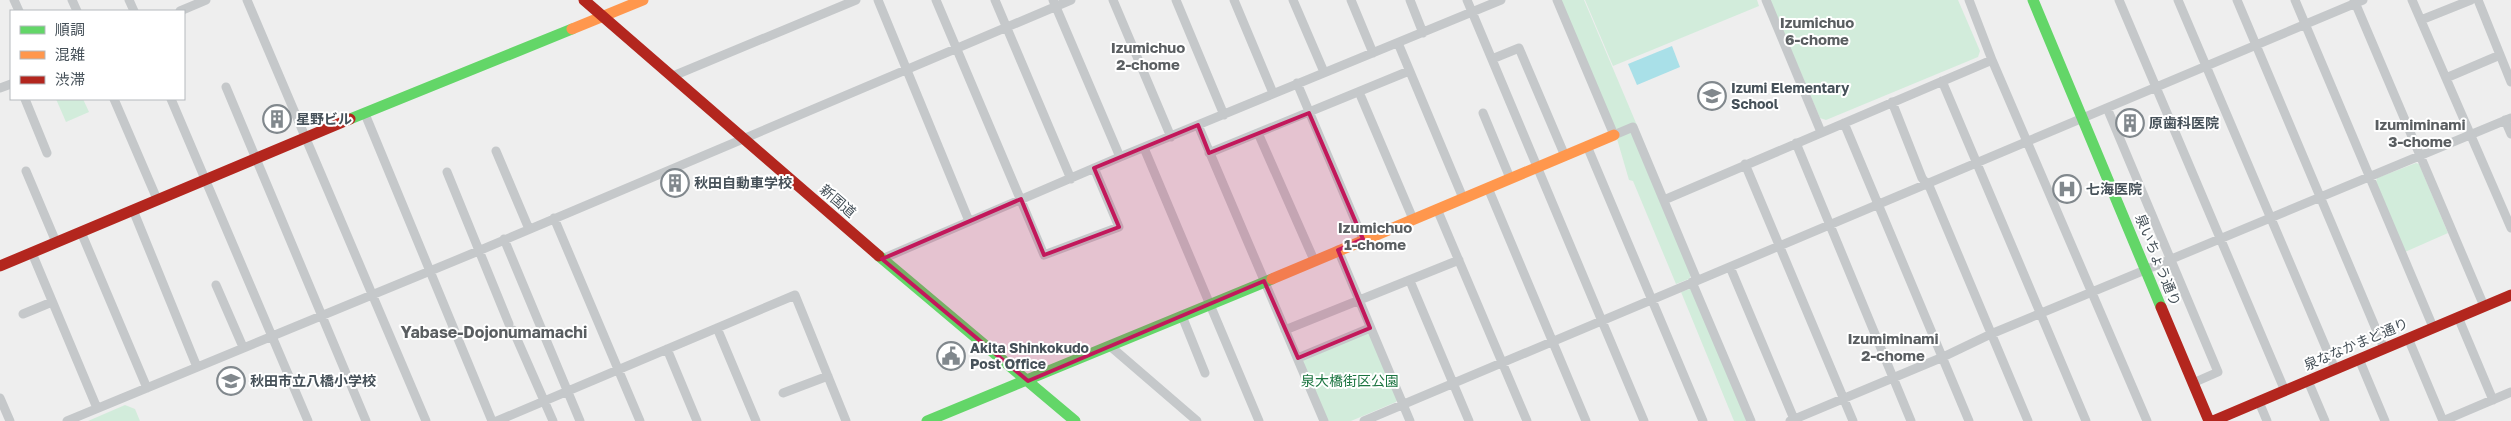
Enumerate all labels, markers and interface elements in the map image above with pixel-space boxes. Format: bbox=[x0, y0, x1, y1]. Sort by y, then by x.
legend bbox=[10, 10, 185, 100]
district label: Izumichuo 6-chome bbox=[1780, 13, 1854, 48]
text: 順調 bbox=[55, 20, 85, 38]
district label: Izumichuo 2-chome bbox=[1111, 38, 1185, 73]
text: 混雑 bbox=[55, 45, 85, 63]
text: 渋滞 bbox=[55, 70, 85, 88]
place label: Izumi Elementary School bbox=[1731, 79, 1850, 112]
school or university icon: Izumi Elementary School bbox=[1697, 81, 1727, 111]
building icon: 星野ビル bbox=[262, 104, 292, 134]
building icon: 原歯科医院 bbox=[2115, 108, 2145, 138]
place label: 星野ビル bbox=[296, 110, 352, 127]
place label: 原歯科医院 bbox=[2149, 114, 2219, 131]
district label: Izumiminami 3-chome bbox=[2374, 115, 2466, 150]
building icon: 秋田自動車学校 bbox=[660, 168, 690, 198]
place label: 秋田自動車学校 bbox=[694, 174, 792, 191]
hospital icon: 七海医院 bbox=[2052, 174, 2082, 204]
street label: 新国道 bbox=[817, 180, 860, 221]
place label: 七海医院 bbox=[2086, 180, 2142, 197]
street label: 泉いちょう通り bbox=[2132, 211, 2185, 308]
district label: Izumichuo 1-chome bbox=[1338, 218, 1412, 253]
street label: 泉ななかまど通り bbox=[2301, 314, 2411, 373]
district label: Yabase-Dojonumamachi bbox=[401, 322, 587, 342]
district label: Izumiminami 2-chome bbox=[1847, 329, 1939, 364]
place label: Akita Shinkokudo Post Office bbox=[970, 339, 1089, 372]
public building icon: Akita Shinkokudo Post Office bbox=[936, 341, 966, 371]
school or university icon: 秋田市立八橋小学校 bbox=[216, 366, 246, 396]
place label: 秋田市立八橋小学校 bbox=[250, 372, 376, 389]
park label: 泉大橋街区公園 bbox=[1301, 372, 1399, 389]

